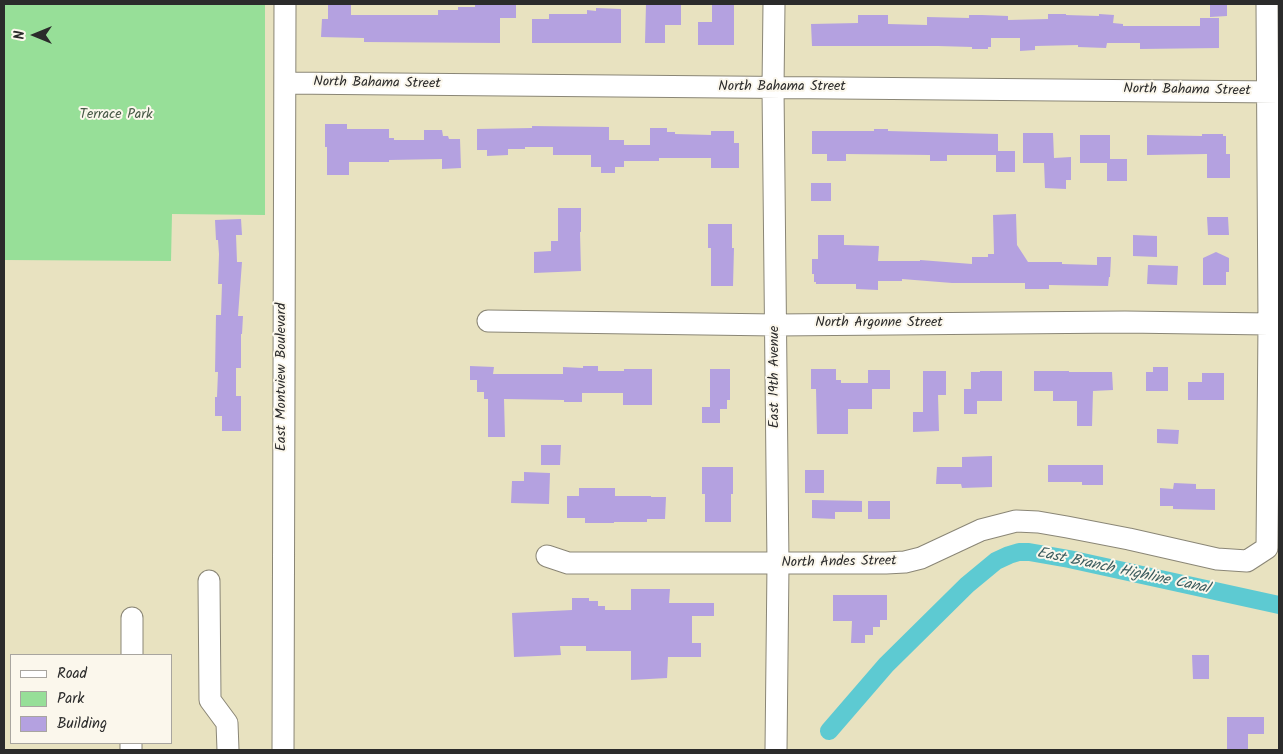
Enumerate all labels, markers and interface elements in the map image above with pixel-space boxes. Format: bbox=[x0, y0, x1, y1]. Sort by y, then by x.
north arrow bbox=[10, 10, 60, 60]
text: N bbox=[9, 31, 31, 39]
street label: North Bahama Street bbox=[313, 74, 441, 94]
street label: North Bahama Street bbox=[718, 80, 846, 96]
street label: North Bahama Street bbox=[1123, 81, 1251, 101]
park label: Terrace Park bbox=[79, 108, 153, 124]
street label: East Montview Boulevard bbox=[275, 303, 291, 451]
street label: North Argonne Street bbox=[815, 316, 943, 332]
street label: East 19th Avenue bbox=[768, 326, 784, 428]
water label: East Branch Highline Canal bbox=[1035, 545, 1211, 599]
street label: North Andes Street bbox=[781, 554, 897, 572]
legend bbox=[10, 654, 172, 744]
text: Road bbox=[57, 662, 87, 686]
text: Park bbox=[57, 687, 84, 711]
text: Building bbox=[57, 712, 107, 736]

